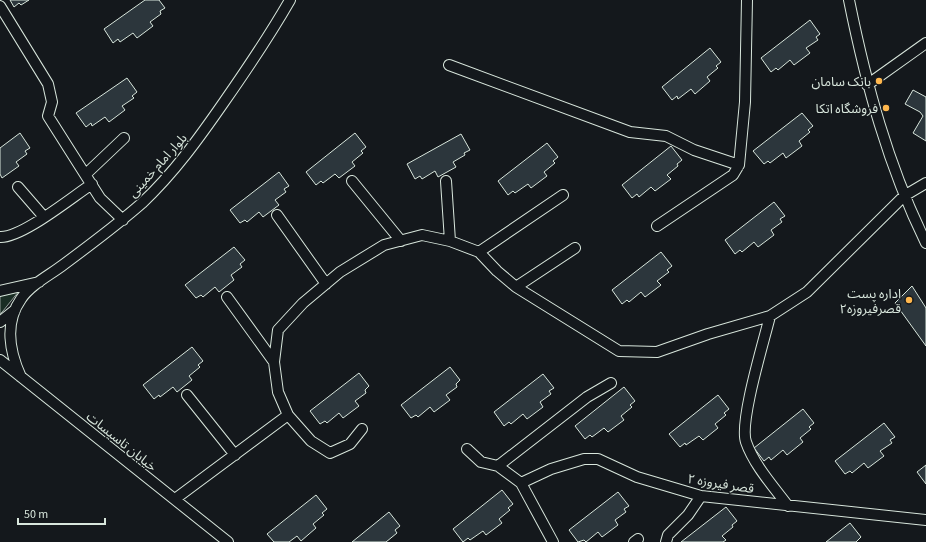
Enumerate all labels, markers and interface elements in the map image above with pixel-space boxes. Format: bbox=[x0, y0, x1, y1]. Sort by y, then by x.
place label: بانک سامان bbox=[811, 73, 871, 91]
marker: بانک سامان bbox=[874, 76, 884, 86]
place label: فروشگاه اتکا bbox=[815, 100, 878, 118]
marker: فروشگاه اتکا bbox=[881, 103, 891, 113]
street label: بلوار امام خمینی bbox=[124, 130, 191, 202]
place label: اداره پست قصرفیروزه۲ bbox=[840, 285, 901, 318]
marker: اداره پست قصرفیروزه۲ bbox=[904, 295, 914, 305]
street label: خیابان تاسیسات bbox=[82, 408, 161, 476]
street label: قصر فیروزه ۲ bbox=[686, 470, 756, 498]
scale bar bbox=[18, 500, 105, 526]
text: 50 m bbox=[24, 506, 48, 523]

